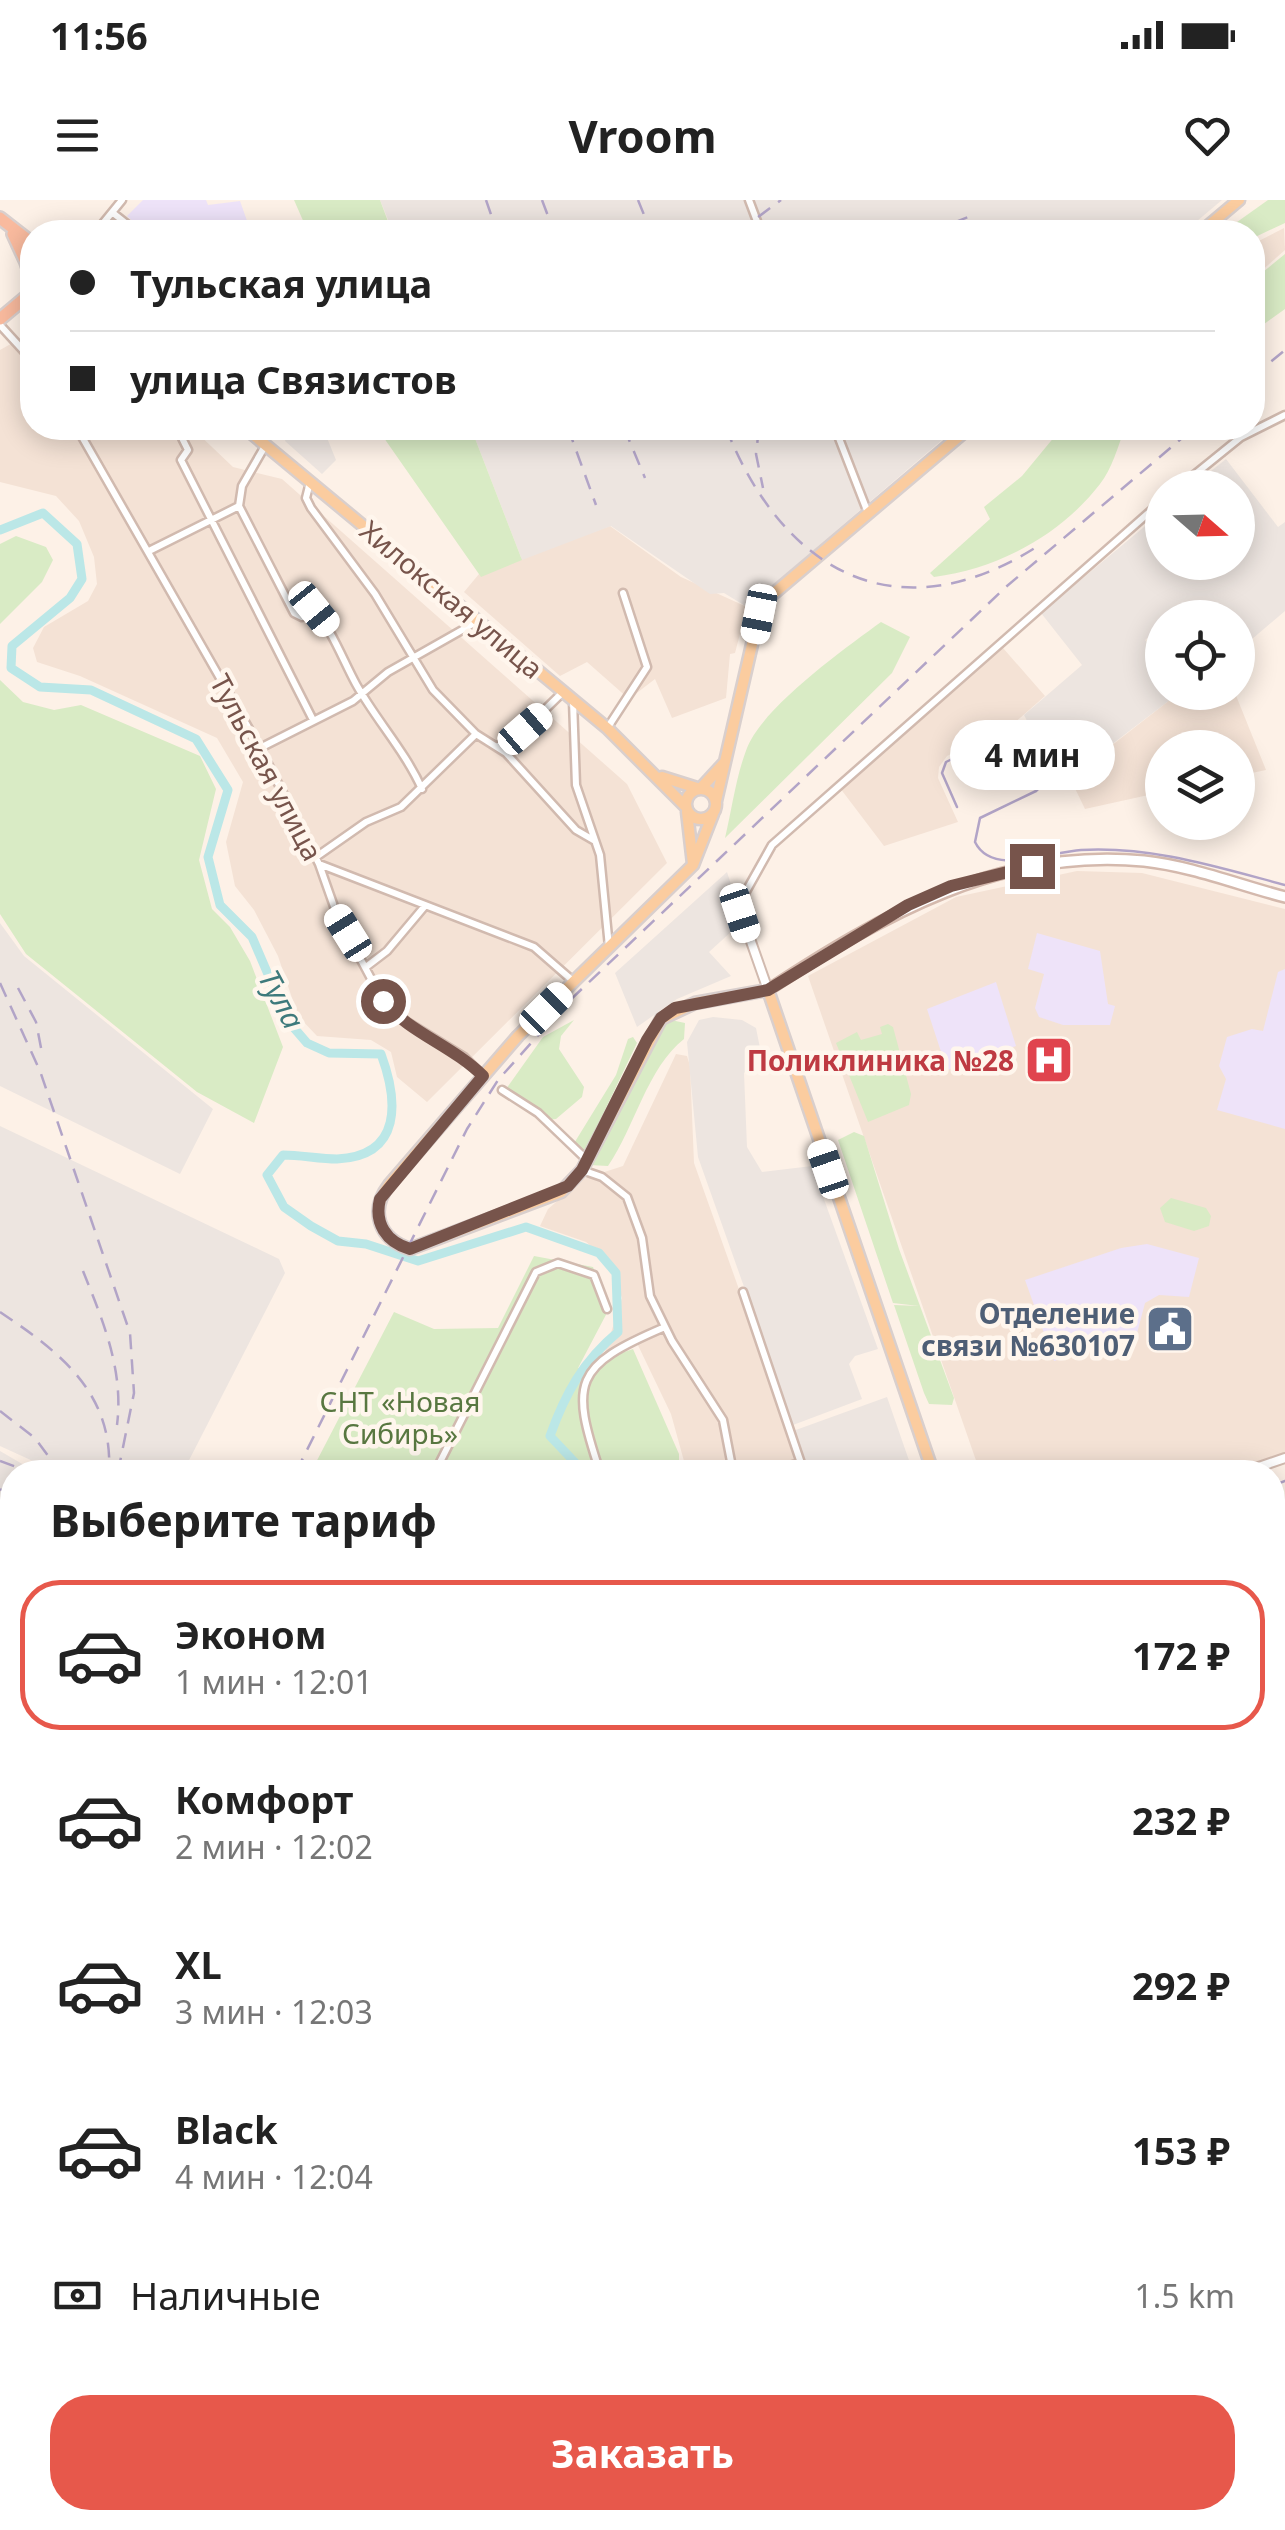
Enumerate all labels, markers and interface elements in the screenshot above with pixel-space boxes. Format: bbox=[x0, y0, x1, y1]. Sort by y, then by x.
text: 11:56 bbox=[50, 9, 148, 61]
text: Vroom bbox=[568, 105, 717, 166]
icon: menu bbox=[50, 108, 105, 163]
icon: heart bbox=[1180, 108, 1235, 163]
text: Тульская улица bbox=[130, 257, 432, 309]
text: улица Связистов bbox=[130, 353, 457, 405]
north arrow bbox=[1145, 470, 1255, 580]
map controls bbox=[1145, 470, 1255, 840]
street label: Хилокская улица bbox=[353, 511, 551, 687]
car bbox=[283, 576, 345, 642]
car bbox=[739, 582, 779, 646]
button: locate bbox=[1145, 600, 1255, 710]
street label: Тульская улица bbox=[202, 667, 332, 867]
car bbox=[493, 698, 557, 760]
callout: 4 мин bbox=[950, 721, 1114, 791]
button: layers bbox=[1145, 730, 1255, 840]
text: 4 мин bbox=[985, 733, 1080, 776]
route end bbox=[1010, 844, 1055, 889]
car bbox=[716, 880, 764, 946]
car bbox=[319, 900, 377, 966]
water label: Тула bbox=[249, 962, 315, 1036]
car bbox=[514, 977, 578, 1041]
route start bbox=[361, 979, 406, 1024]
hospital icon: Поликлиника №28 bbox=[1023, 1034, 1075, 1086]
place label: Поликлиника №28 bbox=[747, 1041, 1014, 1079]
car bbox=[804, 1136, 852, 1202]
place label: Отделение связи №630107 bbox=[921, 1294, 1135, 1364]
public building icon: Отделение связи №630107 bbox=[1144, 1303, 1196, 1355]
park label: СНТ «Новая Сибирь» bbox=[320, 1382, 480, 1452]
text: Выберите тариф bbox=[50, 1489, 437, 1550]
text: Эконом bbox=[175, 1608, 327, 1660]
icon: car bbox=[55, 1610, 145, 1700]
text: 172 ₽ bbox=[1132, 1629, 1230, 1681]
text: 1 мин · 12:01 bbox=[175, 1660, 373, 1703]
text: Комфорт bbox=[175, 1773, 353, 1825]
icon: car bbox=[55, 1775, 145, 1865]
text: 232 ₽ bbox=[1132, 1794, 1230, 1846]
text: 2 мин · 12:02 bbox=[175, 1825, 373, 1868]
text: XL bbox=[175, 1938, 222, 1990]
icon: car bbox=[55, 1940, 145, 2030]
text: 292 ₽ bbox=[1132, 1959, 1230, 2011]
text: 3 мин · 12:03 bbox=[175, 1990, 373, 2033]
text: Black bbox=[175, 2103, 278, 2155]
icon: car bbox=[55, 2105, 145, 2195]
text: 153 ₽ bbox=[1132, 2124, 1230, 2176]
text: 4 мин · 12:04 bbox=[175, 2155, 373, 2198]
icon: cash bbox=[50, 2268, 105, 2323]
text: Наличные bbox=[130, 2269, 321, 2321]
text: 1.5 km bbox=[1134, 2274, 1235, 2317]
button: Заказать bbox=[50, 2395, 1235, 2510]

